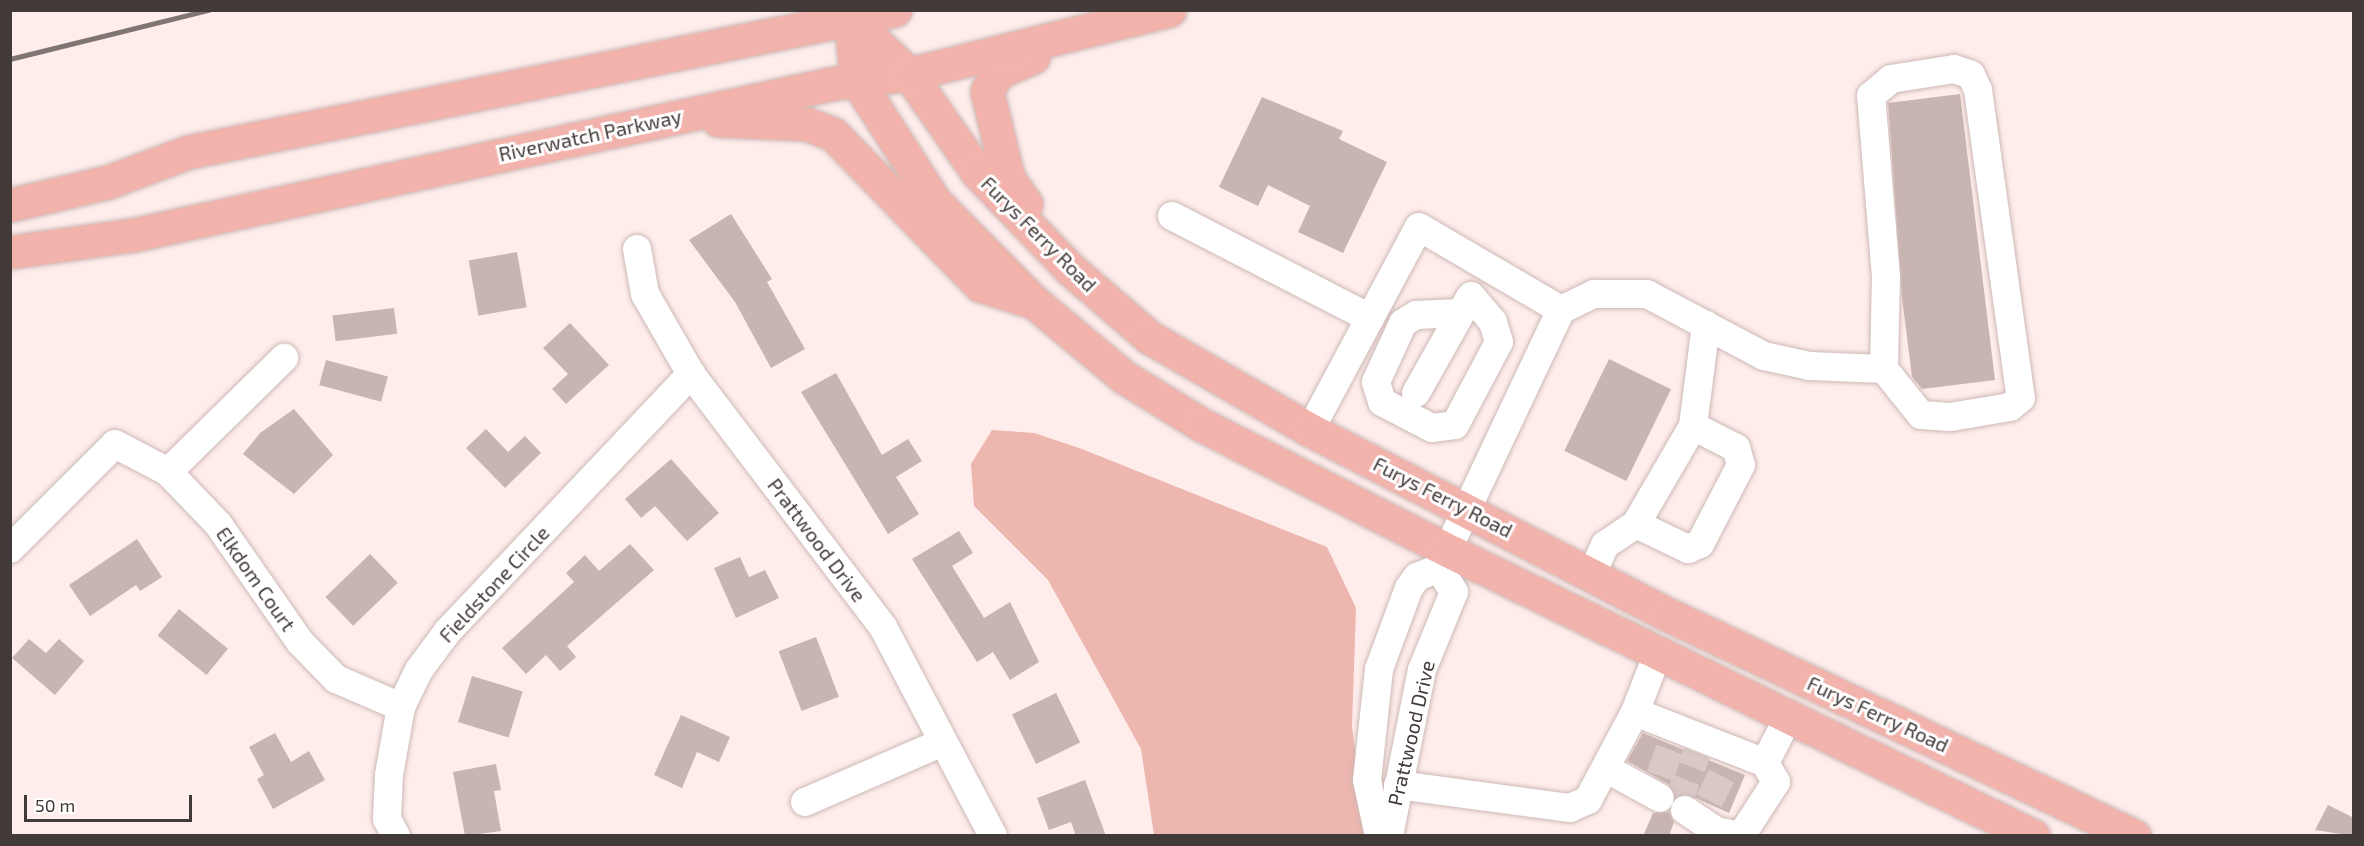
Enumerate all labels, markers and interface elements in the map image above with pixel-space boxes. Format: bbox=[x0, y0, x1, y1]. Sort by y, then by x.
street label: Riverwatch Parkway bbox=[496, 104, 684, 166]
street label: Furys Ferry Road bbox=[976, 171, 1102, 297]
street label: Furys Ferry Road bbox=[1369, 451, 1517, 543]
street label: Prattwood Drive bbox=[763, 473, 871, 607]
street label: Fieldstone Circle bbox=[434, 521, 554, 647]
street label: Elkdom Court bbox=[211, 522, 301, 636]
street label: Prattwood Drive bbox=[1383, 658, 1439, 808]
street label: Furys Ferry Road bbox=[1803, 671, 1953, 757]
scale bar bbox=[27, 783, 195, 821]
text: 50 m bbox=[35, 794, 75, 816]

